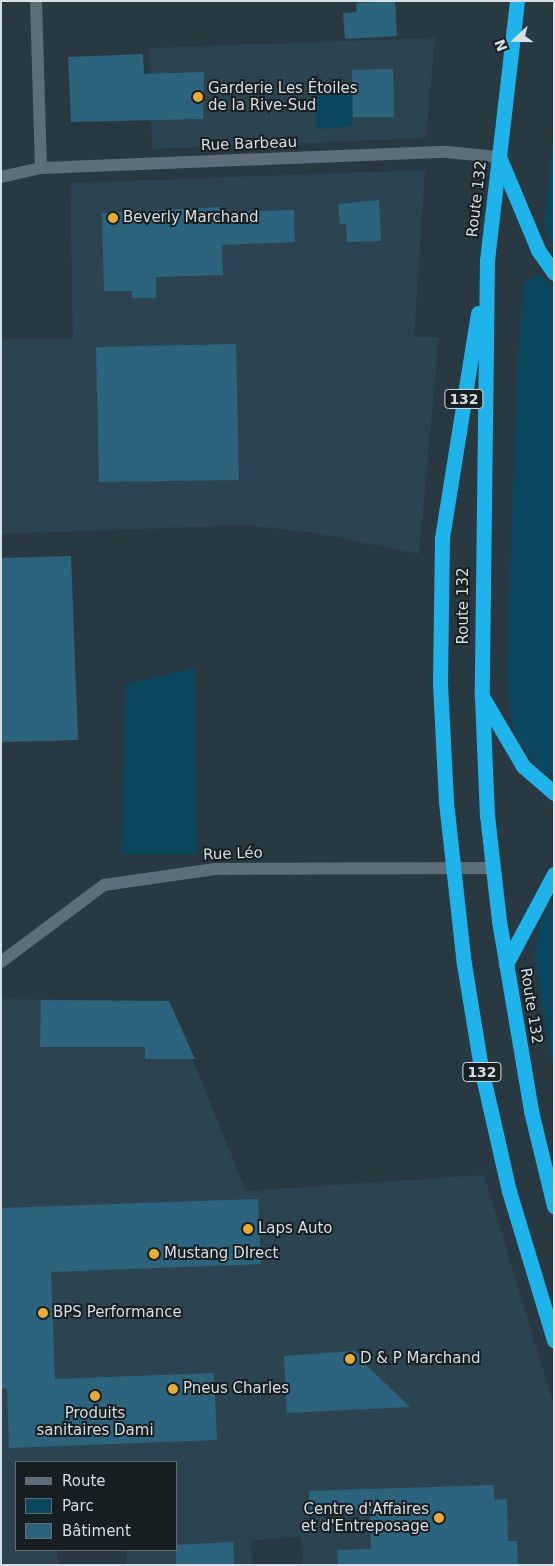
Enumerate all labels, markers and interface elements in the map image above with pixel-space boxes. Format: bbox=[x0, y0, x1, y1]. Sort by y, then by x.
north arrow bbox=[490, 15, 540, 65]
text: N bbox=[491, 37, 511, 54]
place label: Garderie Les Étoiles de la Rive-Sud bbox=[208, 79, 358, 114]
marker: Garderie Les Étoiles de la Rive-Sud bbox=[192, 91, 204, 103]
street label: Rue Barbeau bbox=[201, 133, 297, 155]
street label: Route 132 bbox=[463, 160, 491, 238]
place label: Beverly Marchand bbox=[123, 209, 259, 227]
marker: Beverly Marchand bbox=[107, 212, 119, 224]
road number: 132 bbox=[444, 388, 484, 410]
street label: Route 132 bbox=[455, 568, 473, 644]
street label: Rue Léo bbox=[203, 844, 263, 864]
street label: Route 132 bbox=[516, 967, 546, 1045]
road number: 132 bbox=[462, 1060, 502, 1084]
place label: Laps Auto bbox=[258, 1220, 332, 1238]
marker: Laps Auto bbox=[242, 1223, 254, 1235]
place label: Mustang DIrect bbox=[164, 1245, 278, 1263]
marker: Mustang DIrect bbox=[148, 1248, 160, 1260]
place label: BPS Performance bbox=[53, 1304, 182, 1322]
marker: BPS Performance bbox=[37, 1307, 49, 1319]
place label: D & P Marchand bbox=[360, 1350, 481, 1368]
marker: D & P Marchand bbox=[344, 1353, 356, 1365]
place label: Pneus Charles bbox=[183, 1380, 289, 1398]
marker: Pneus Charles bbox=[167, 1383, 179, 1395]
marker: Produits sanitaires Dami bbox=[89, 1390, 101, 1402]
place label: Produits sanitaires Dami bbox=[36, 1404, 154, 1439]
legend bbox=[15, 1461, 178, 1551]
text: Route bbox=[62, 1472, 106, 1490]
text: Parc bbox=[62, 1497, 94, 1515]
place label: Centre d'Affaires et d'Entreposage bbox=[301, 1500, 429, 1535]
marker: Centre d'Affaires et d'Entreposage bbox=[433, 1512, 445, 1524]
text: Bâtiment bbox=[62, 1522, 131, 1540]

